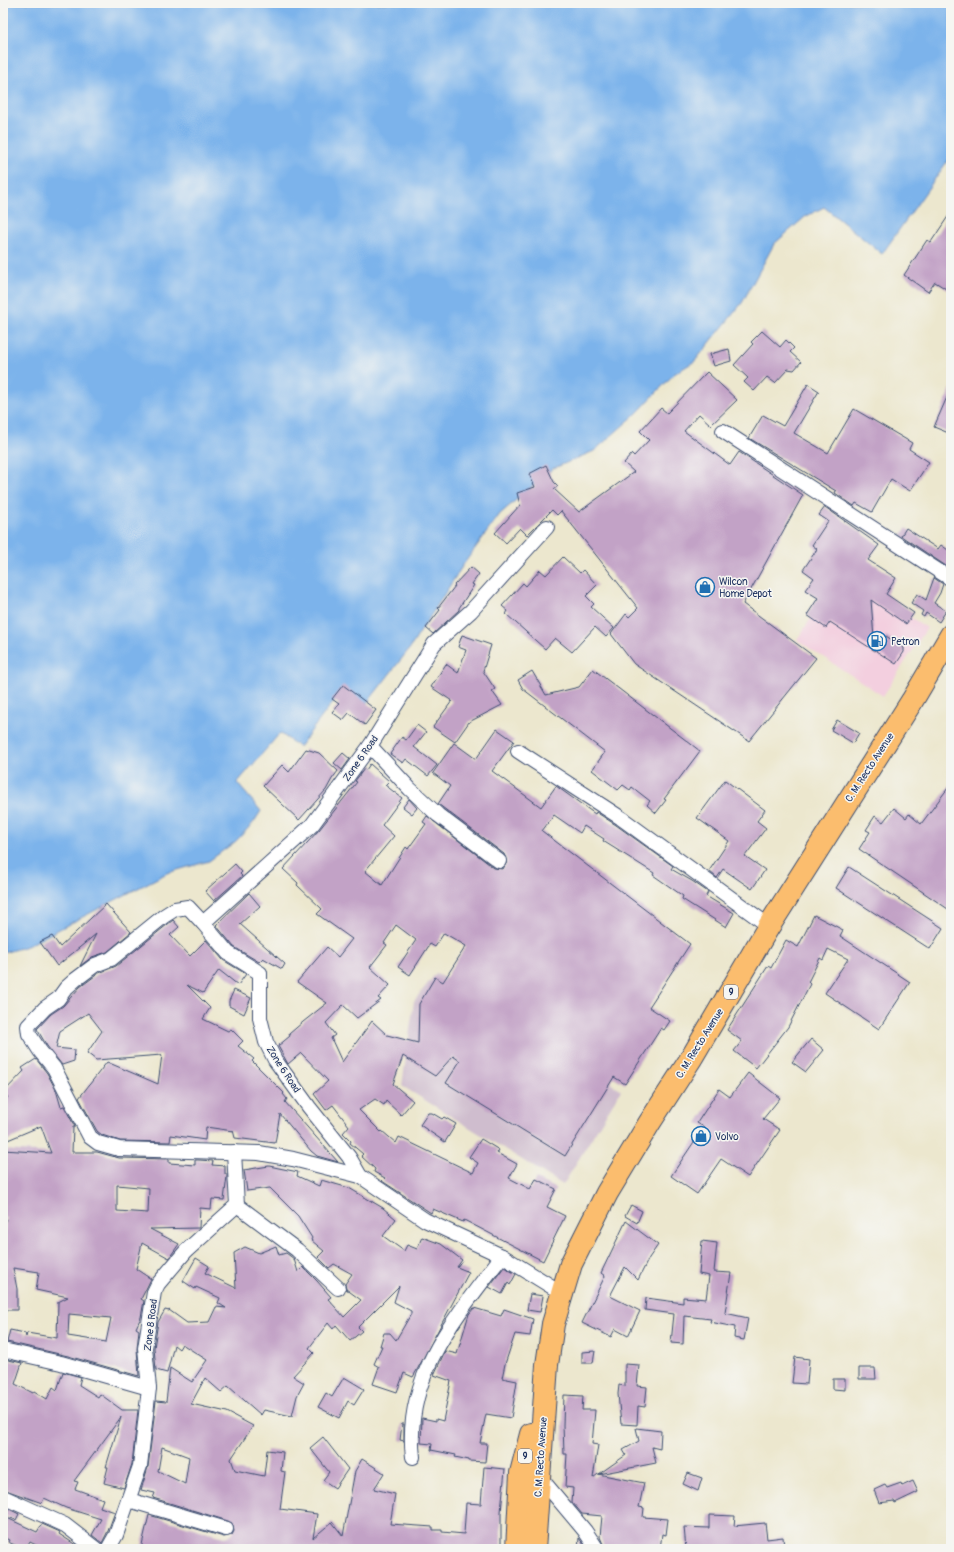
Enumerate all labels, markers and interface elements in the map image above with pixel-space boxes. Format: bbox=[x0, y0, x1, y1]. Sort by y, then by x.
shop icon: Wilcon Home Depot bbox=[694, 576, 716, 598]
place label: Wilcon Home Depot bbox=[719, 576, 773, 600]
fuel station icon: Petron bbox=[866, 630, 888, 652]
place label: Petron bbox=[891, 636, 920, 648]
street label: C. M. Recto Avenue bbox=[843, 731, 897, 804]
street label: Zone 6 Road bbox=[341, 733, 381, 784]
road number: 9 bbox=[724, 985, 738, 999]
street label: C. M. Recto Avenue bbox=[674, 1006, 726, 1081]
street label: Zone 6 Road bbox=[264, 1044, 303, 1095]
shop icon: Volvo bbox=[690, 1125, 712, 1147]
place label: Volvo bbox=[715, 1131, 739, 1143]
street label: Zone 8 Road bbox=[142, 1298, 160, 1352]
street label: C. M. Recto Avenue bbox=[532, 1417, 550, 1497]
road number: 9 bbox=[518, 1449, 532, 1463]

